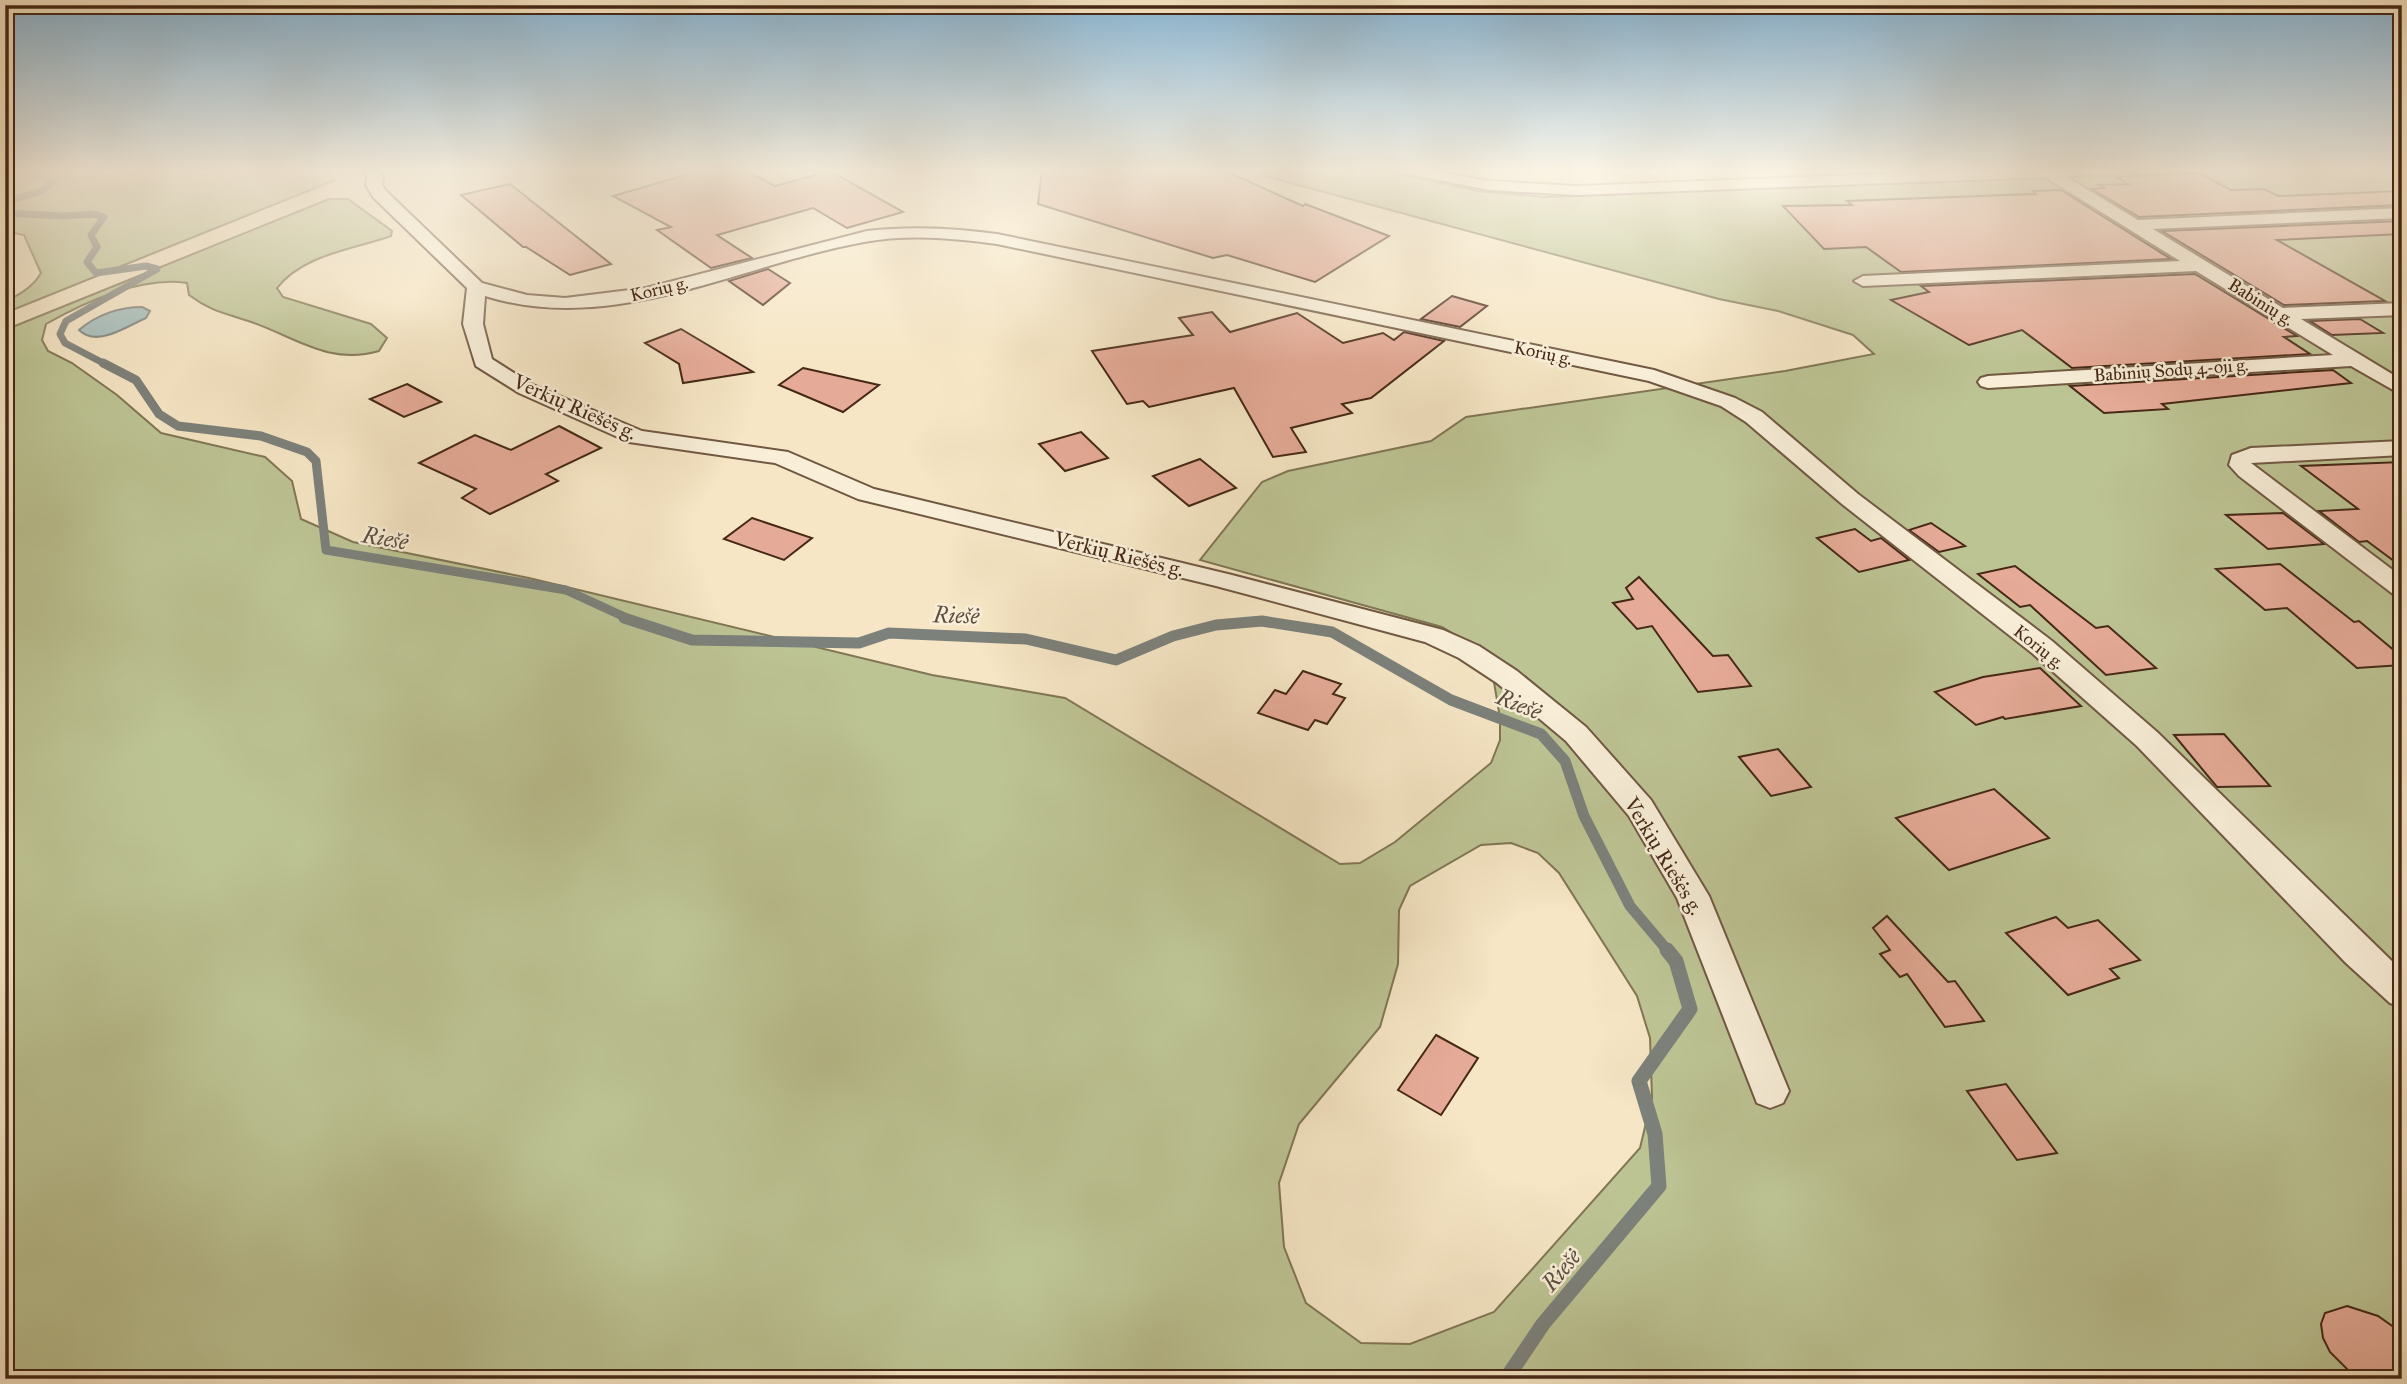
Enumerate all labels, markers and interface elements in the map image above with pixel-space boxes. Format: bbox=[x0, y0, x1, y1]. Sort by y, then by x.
street label: Korių g. bbox=[628, 272, 690, 307]
street label: Babinių g. bbox=[2224, 273, 2298, 332]
street label: Korių g. bbox=[1512, 336, 1574, 371]
street label: Babinių Sodų 4-oji g. bbox=[2093, 354, 2249, 387]
street label: Verkių Riešės g. bbox=[508, 368, 641, 446]
water label: Riešė bbox=[359, 520, 411, 556]
street label: Verkių Riešės g. bbox=[1051, 525, 1186, 583]
water label: Riešė bbox=[932, 600, 980, 630]
street label: Korių g. bbox=[2009, 620, 2069, 675]
water label: Riešė bbox=[1491, 682, 1546, 726]
street label: Verkių Riešės g. bbox=[1618, 792, 1709, 920]
water label: Riešė bbox=[1535, 1243, 1587, 1297]

